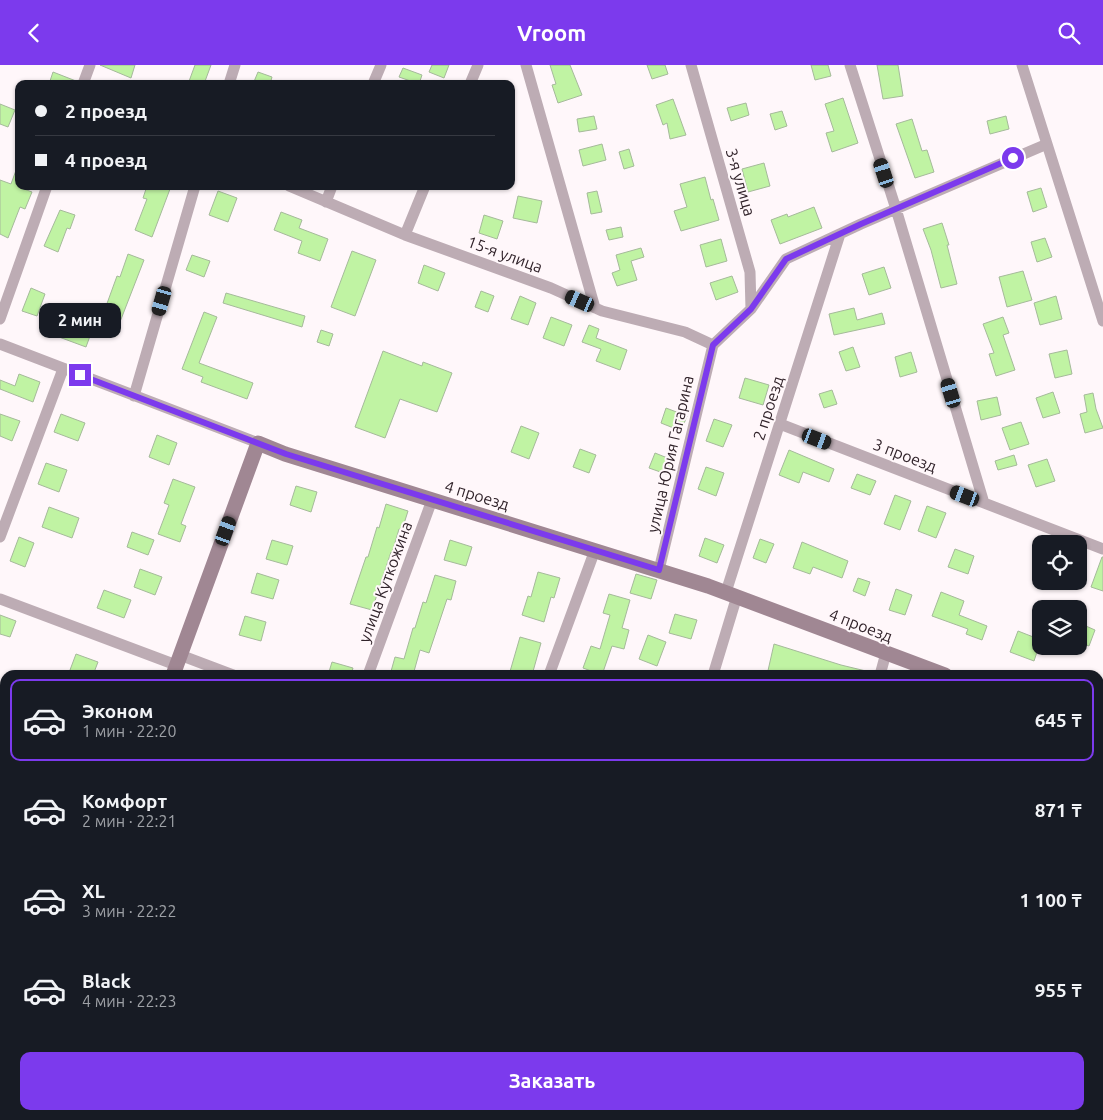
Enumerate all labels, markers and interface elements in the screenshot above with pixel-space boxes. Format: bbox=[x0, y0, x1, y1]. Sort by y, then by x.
icon: back bbox=[20, 19, 48, 47]
icon: search bbox=[1055, 19, 1083, 47]
text: Vroom bbox=[517, 20, 586, 45]
text: 2 проезд bbox=[65, 100, 147, 122]
street label: 3-я улица bbox=[723, 146, 759, 218]
route start bbox=[1002, 147, 1024, 169]
text: 4 проезд bbox=[65, 149, 147, 171]
car bbox=[872, 156, 895, 190]
street label: 15-я улица bbox=[465, 232, 545, 276]
car bbox=[150, 285, 173, 317]
car bbox=[563, 288, 596, 314]
callout: 2 мин bbox=[39, 303, 121, 337]
text: 2 мин bbox=[58, 311, 102, 329]
route end bbox=[69, 364, 91, 386]
street label: улица Юрия Гагарина bbox=[643, 374, 697, 534]
street label: 2 проезд bbox=[749, 374, 787, 442]
car bbox=[939, 376, 962, 410]
car bbox=[800, 427, 833, 451]
street label: 3 проезд bbox=[871, 435, 939, 475]
street label: 4 проезд bbox=[443, 477, 511, 513]
car bbox=[948, 484, 981, 508]
car bbox=[213, 514, 238, 548]
street label: улица Куткожина bbox=[355, 519, 415, 645]
map controls bbox=[1032, 535, 1087, 655]
button: locate bbox=[1032, 535, 1087, 590]
button: layers bbox=[1032, 600, 1087, 655]
street label: 4 проезд bbox=[827, 605, 895, 645]
icon: car bbox=[22, 698, 67, 743]
text: Эконом bbox=[82, 700, 153, 722]
text: 645 ₸ bbox=[1035, 709, 1082, 731]
text: 1 мин · 22:20 bbox=[82, 722, 176, 740]
icon: car bbox=[22, 788, 67, 833]
text: Комфорт bbox=[82, 790, 167, 812]
text: 871 ₸ bbox=[1035, 799, 1082, 821]
text: 2 мин · 22:21 bbox=[82, 812, 176, 830]
icon: car bbox=[22, 878, 67, 923]
text: XL bbox=[82, 880, 105, 902]
text: 1 100 ₸ bbox=[1019, 889, 1082, 911]
text: 3 мин · 22:22 bbox=[82, 902, 176, 920]
icon: car bbox=[22, 968, 67, 1013]
text: Black bbox=[82, 970, 131, 992]
text: 955 ₸ bbox=[1035, 979, 1082, 1001]
text: 4 мин · 22:23 bbox=[82, 992, 176, 1010]
button: Заказать bbox=[20, 1052, 1084, 1110]

